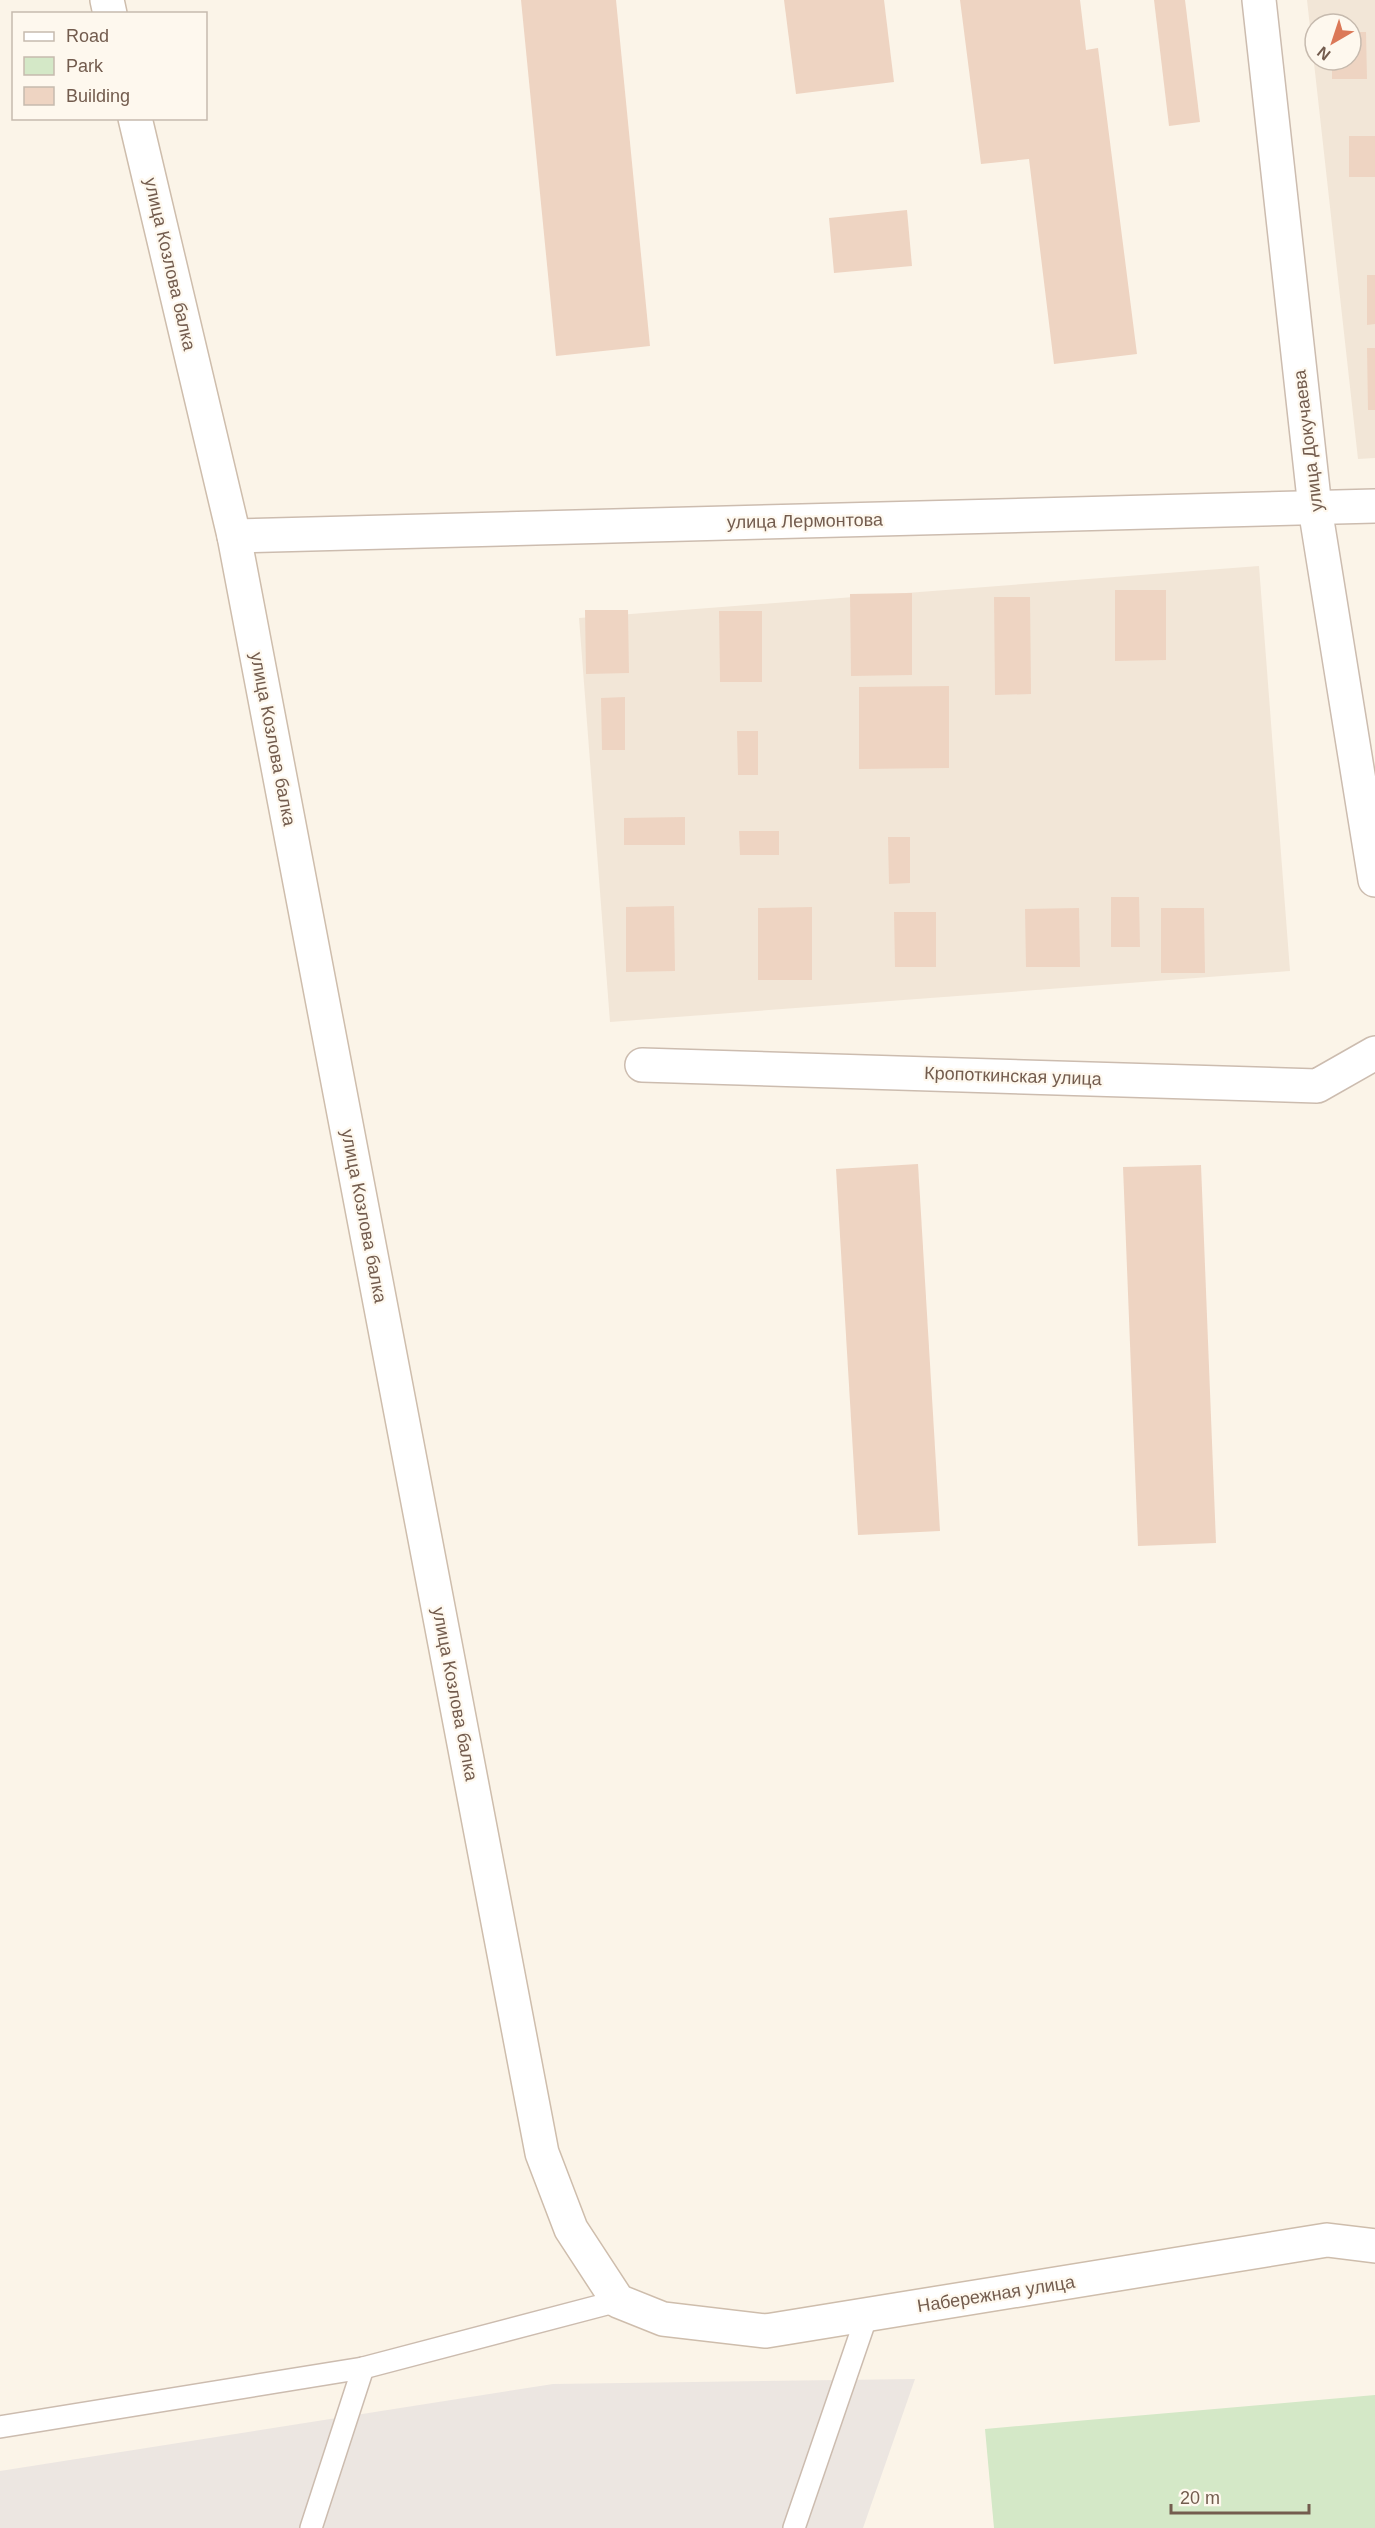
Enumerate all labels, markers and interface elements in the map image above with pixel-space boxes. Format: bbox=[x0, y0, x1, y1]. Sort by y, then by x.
legend bbox=[12, 12, 207, 120]
north arrow bbox=[1303, 12, 1363, 72]
text: Road bbox=[66, 26, 109, 46]
text: N bbox=[1314, 43, 1334, 64]
text: Park bbox=[66, 56, 104, 76]
text: Building bbox=[66, 86, 130, 106]
street label: улица Козлова балка bbox=[140, 176, 200, 353]
street label: улица Докучаева bbox=[1289, 368, 1327, 513]
street label: улица Лермонтова bbox=[727, 510, 884, 532]
street label: улица Козлова балка bbox=[246, 650, 300, 829]
street label: Кропоткинская улица bbox=[924, 1063, 1103, 1089]
street label: улица Козлова балка bbox=[337, 1127, 391, 1306]
street label: улица Козлова балка bbox=[428, 1605, 482, 1784]
street label: Набережная улица bbox=[916, 2272, 1077, 2316]
scale bar bbox=[1171, 2477, 1309, 2515]
text: 20 m bbox=[1180, 2488, 1220, 2508]

